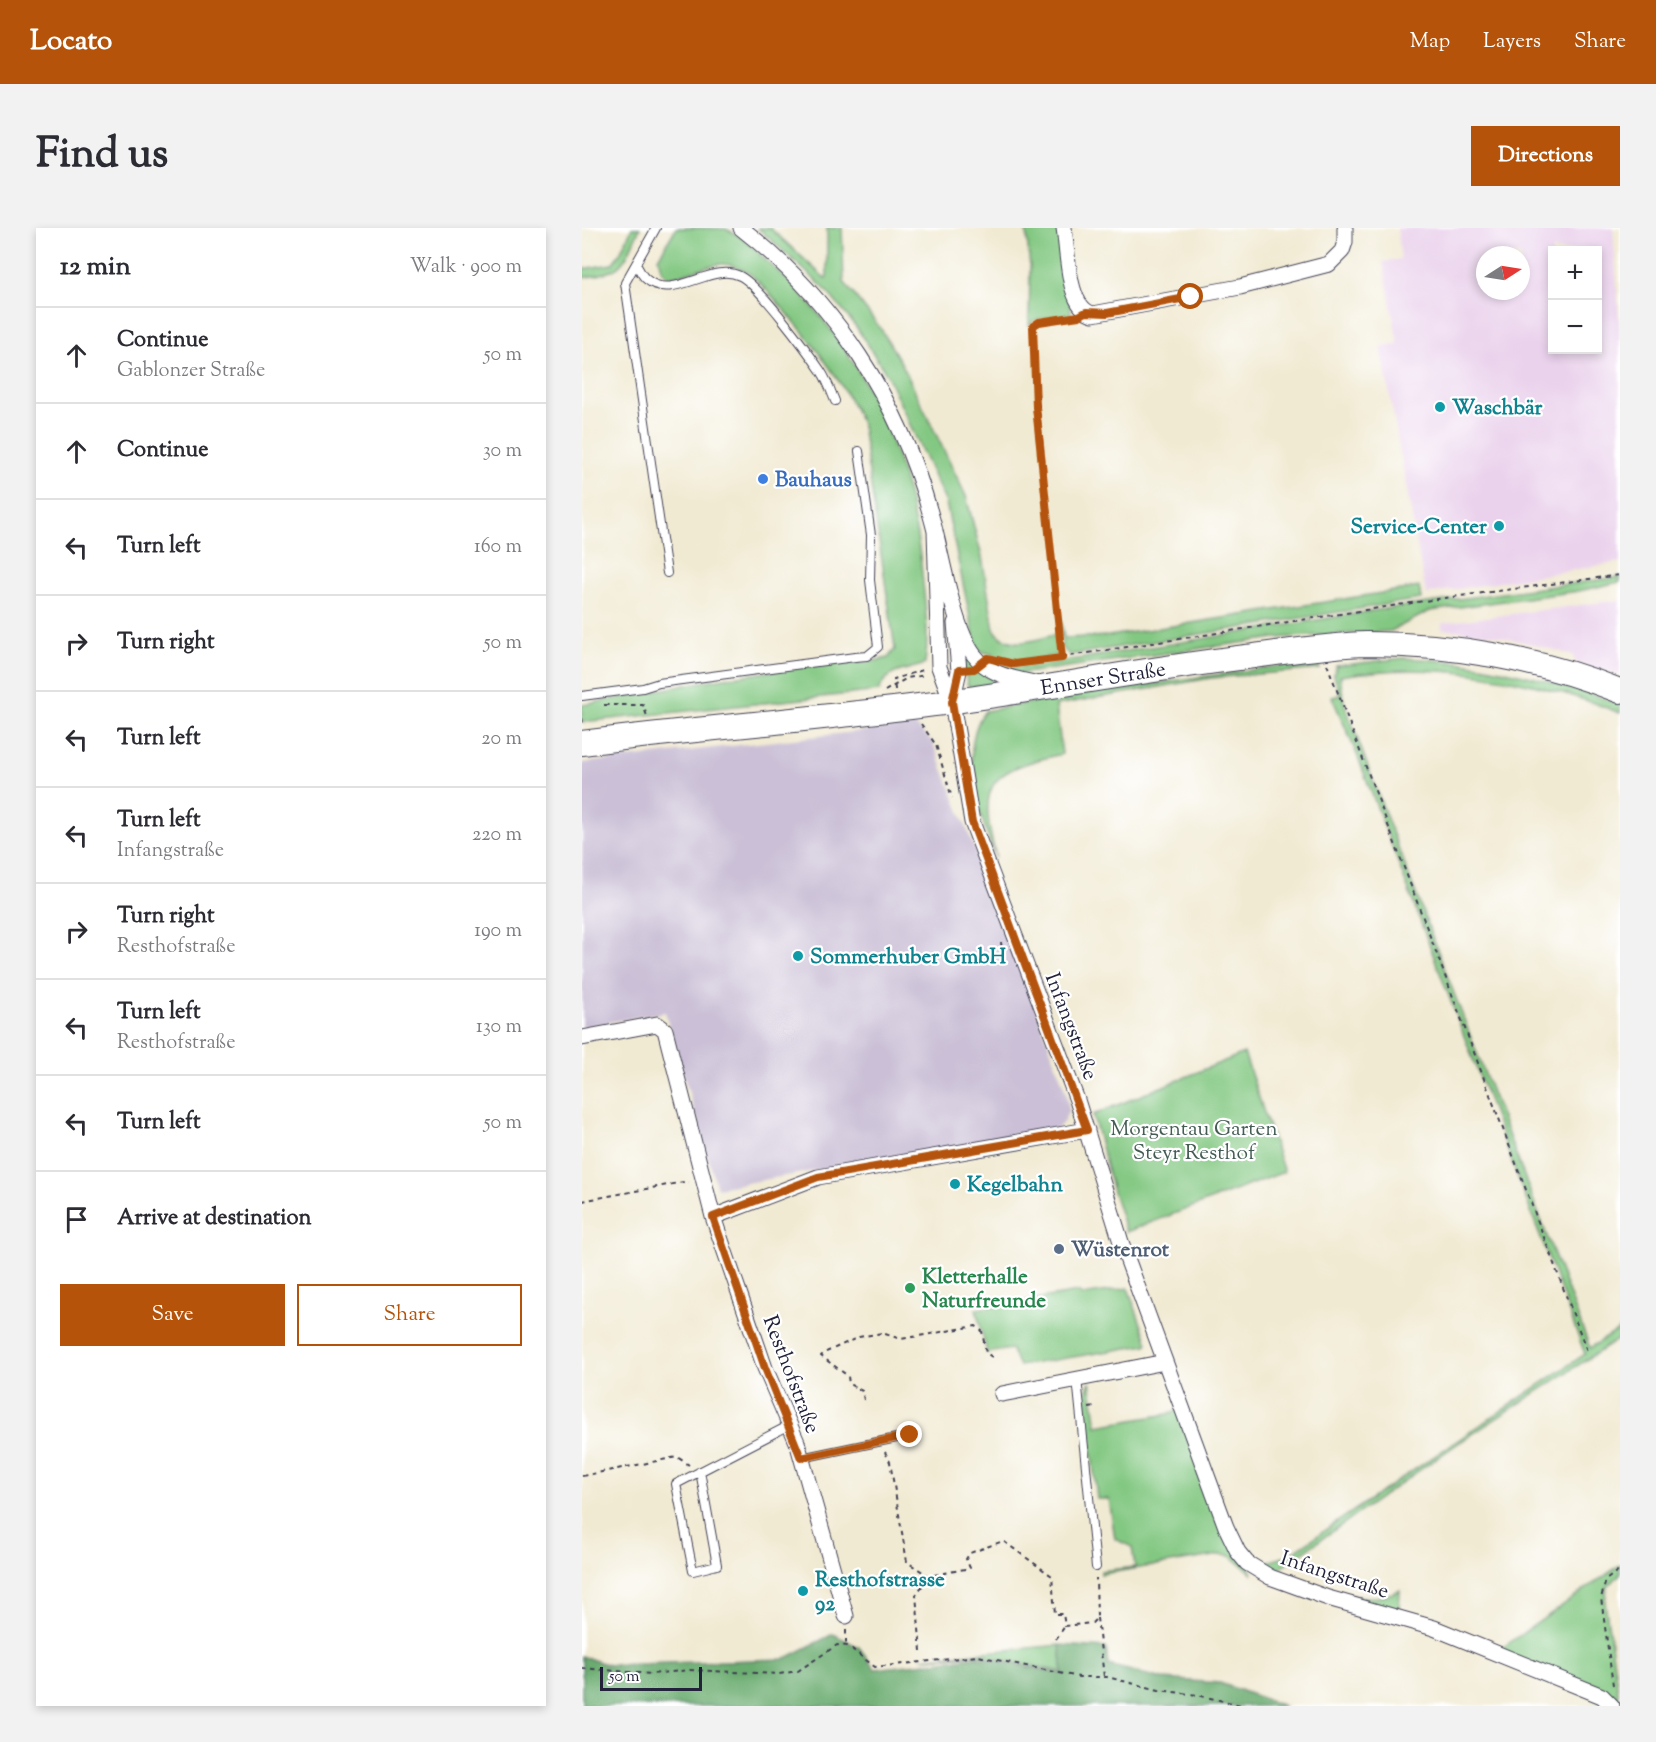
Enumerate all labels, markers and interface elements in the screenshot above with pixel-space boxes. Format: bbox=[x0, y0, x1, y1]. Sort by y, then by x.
text: Locato bbox=[30, 22, 112, 62]
text: Map bbox=[1410, 27, 1450, 57]
text: Layers bbox=[1483, 27, 1541, 57]
text: Share bbox=[1574, 27, 1626, 57]
text: Find us bbox=[36, 126, 168, 186]
button: Directions bbox=[1471, 126, 1620, 186]
north arrow bbox=[1476, 246, 1530, 300]
map controls bbox=[1548, 246, 1602, 354]
button: + bbox=[1548, 246, 1602, 300]
text: 12 min bbox=[60, 249, 131, 286]
text: Walk · 900 m bbox=[410, 253, 522, 282]
route start bbox=[1177, 283, 1203, 309]
button: − bbox=[1548, 300, 1602, 354]
text: Continue bbox=[117, 325, 208, 357]
icon: ahead bbox=[60, 339, 93, 372]
text: 50 m bbox=[484, 341, 522, 370]
text: Gablonzer Straße bbox=[117, 357, 265, 386]
place label: Waschbär bbox=[1452, 394, 1542, 424]
marker: Waschbär bbox=[1433, 400, 1447, 414]
icon: ahead bbox=[60, 435, 93, 468]
text: Continue bbox=[117, 435, 208, 467]
text: 30 m bbox=[483, 437, 522, 466]
place label: Bauhaus bbox=[775, 466, 852, 496]
marker: Bauhaus bbox=[756, 472, 770, 486]
place label: Service-Center bbox=[1350, 513, 1487, 543]
marker: Service-Center bbox=[1492, 519, 1506, 533]
icon: left bbox=[60, 531, 93, 564]
text: Turn left bbox=[117, 531, 200, 563]
text: 160 m bbox=[474, 533, 522, 562]
icon: right bbox=[60, 627, 93, 660]
text: Turn right bbox=[117, 627, 214, 659]
text: 50 m bbox=[484, 629, 522, 658]
street label: Ennser Straße bbox=[1039, 655, 1168, 705]
icon: left bbox=[60, 723, 93, 756]
text: Turn left bbox=[117, 723, 200, 755]
text: 20 m bbox=[481, 725, 522, 754]
text: Turn left bbox=[117, 805, 200, 837]
icon: left bbox=[60, 819, 93, 852]
text: 220 m bbox=[472, 821, 522, 850]
text: Infangstraße bbox=[117, 837, 224, 866]
text: Turn right bbox=[117, 901, 214, 933]
icon: right bbox=[60, 915, 93, 948]
text: 190 m bbox=[474, 917, 522, 946]
text: Resthofstraße bbox=[117, 933, 235, 962]
place label: Sommerhuber GmbH bbox=[810, 943, 1007, 973]
marker: Sommerhuber GmbH bbox=[791, 949, 805, 963]
street label: Infangstraße bbox=[1036, 969, 1104, 1085]
text: Turn left bbox=[117, 997, 200, 1029]
icon: left bbox=[60, 1011, 93, 1044]
text: 130 m bbox=[476, 1013, 522, 1042]
text: Resthofstraße bbox=[117, 1029, 235, 1058]
icon: left bbox=[60, 1107, 93, 1140]
text: Turn left bbox=[117, 1107, 200, 1139]
text: 50 m bbox=[484, 1109, 522, 1138]
park label: Morgentau Garten Steyr Resthof bbox=[1110, 1115, 1278, 1169]
place label: Kegelbahn bbox=[967, 1171, 1063, 1201]
marker: Kegelbahn bbox=[948, 1177, 962, 1191]
icon: arrive bbox=[60, 1203, 93, 1236]
text: Arrive at destination bbox=[117, 1203, 312, 1235]
place label: Wüstenrot bbox=[1071, 1236, 1170, 1266]
marker: Wüstenrot bbox=[1052, 1242, 1066, 1256]
place label: Kletterhalle Naturfreunde bbox=[922, 1263, 1046, 1317]
marker: Kletterhalle Naturfreunde bbox=[903, 1281, 917, 1295]
button: Save bbox=[60, 1284, 285, 1346]
button: Share bbox=[297, 1284, 522, 1346]
street label: Resthofstraße bbox=[754, 1311, 826, 1438]
route end bbox=[896, 1421, 922, 1447]
street label: Infangstraße bbox=[1276, 1544, 1393, 1608]
place label: Resthofstrasse 92 bbox=[815, 1566, 945, 1620]
marker: Resthofstrasse 92 bbox=[796, 1584, 810, 1598]
scale bar bbox=[600, 1664, 702, 1692]
text: 50 m bbox=[609, 1666, 640, 1689]

